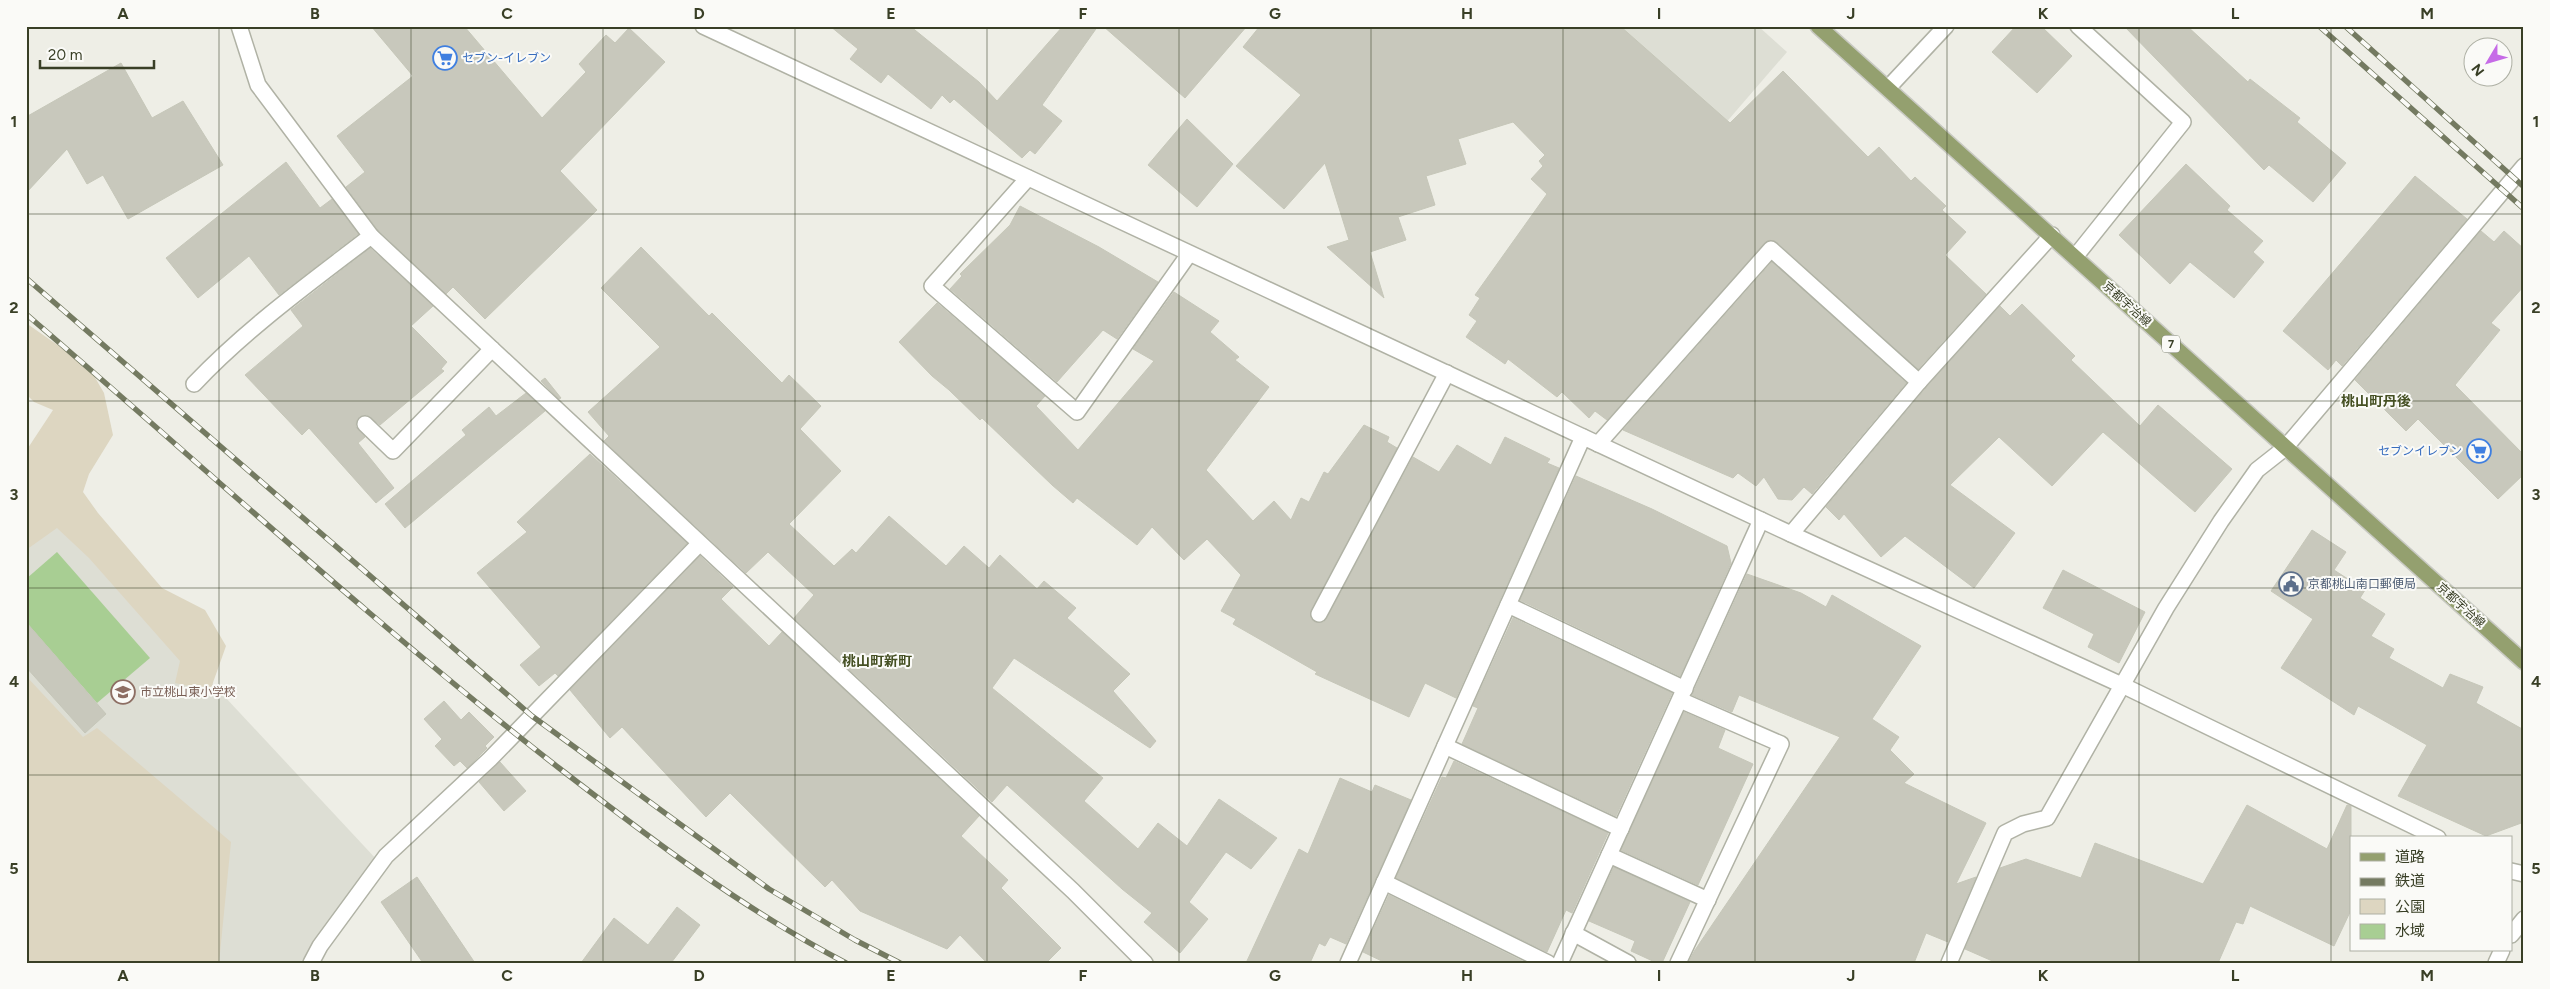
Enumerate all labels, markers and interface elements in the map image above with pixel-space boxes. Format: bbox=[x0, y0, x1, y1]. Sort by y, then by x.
text: A bbox=[117, 4, 129, 23]
text: B bbox=[310, 4, 320, 23]
text: C bbox=[501, 4, 513, 23]
text: D bbox=[693, 4, 705, 23]
text: E bbox=[886, 4, 896, 23]
text: F bbox=[1079, 4, 1088, 23]
text: G bbox=[1269, 4, 1281, 23]
text: H bbox=[1461, 4, 1473, 23]
text: I bbox=[1657, 4, 1661, 23]
text: J bbox=[1847, 4, 1855, 23]
text: K bbox=[2038, 4, 2049, 23]
text: L bbox=[2231, 4, 2240, 23]
text: M bbox=[2420, 4, 2434, 23]
scale bar bbox=[40, 38, 154, 70]
north arrow bbox=[2462, 38, 2512, 88]
supermarket icon: セブン-イレブン bbox=[432, 45, 458, 71]
text: 20 m bbox=[48, 46, 82, 64]
place label: セブン-イレブン bbox=[462, 51, 551, 65]
text: N bbox=[2468, 60, 2488, 79]
text: 1 bbox=[11, 112, 17, 131]
text: 1 bbox=[2533, 112, 2539, 131]
street label: 京都宇治線 bbox=[2100, 279, 2154, 329]
text: 2 bbox=[9, 298, 19, 317]
text: 2 bbox=[2531, 298, 2541, 317]
road number: 7 bbox=[2162, 336, 2180, 352]
district label: 桃山町丹後 bbox=[2341, 393, 2411, 410]
supermarket icon: セブンイレブン bbox=[2466, 438, 2492, 464]
place label: セブンイレブン bbox=[2378, 444, 2462, 458]
text: 3 bbox=[10, 485, 19, 504]
text: 3 bbox=[2532, 485, 2541, 504]
public building icon: 京都桃山南口郵便局 bbox=[2278, 571, 2304, 597]
place label: 京都桃山南口郵便局 bbox=[2308, 577, 2416, 591]
street label: 京都宇治線 bbox=[2434, 580, 2488, 630]
district label: 桃山町新町 bbox=[842, 653, 912, 670]
text: 4 bbox=[9, 672, 19, 691]
text: 4 bbox=[2531, 672, 2541, 691]
school or university icon: 市立桃山東小学校 bbox=[110, 679, 136, 705]
place label: 市立桃山東小学校 bbox=[140, 685, 236, 699]
legend bbox=[2350, 836, 2512, 952]
text: 道路 bbox=[2395, 848, 2425, 866]
text: 5 bbox=[9, 859, 19, 878]
text: 5 bbox=[2531, 859, 2541, 878]
text: 鉄道 bbox=[2395, 872, 2425, 890]
text: 公園 bbox=[2395, 898, 2425, 916]
text: 水域 bbox=[2395, 922, 2425, 940]
text: A bbox=[117, 966, 129, 985]
text: B bbox=[310, 966, 320, 985]
text: C bbox=[501, 966, 513, 985]
text: D bbox=[693, 966, 705, 985]
text: E bbox=[886, 966, 896, 985]
text: F bbox=[1079, 966, 1088, 985]
text: G bbox=[1269, 966, 1281, 985]
text: H bbox=[1461, 966, 1473, 985]
text: I bbox=[1657, 966, 1661, 985]
text: J bbox=[1847, 966, 1855, 985]
text: K bbox=[2038, 966, 2049, 985]
text: L bbox=[2231, 966, 2240, 985]
text: M bbox=[2420, 966, 2434, 985]

